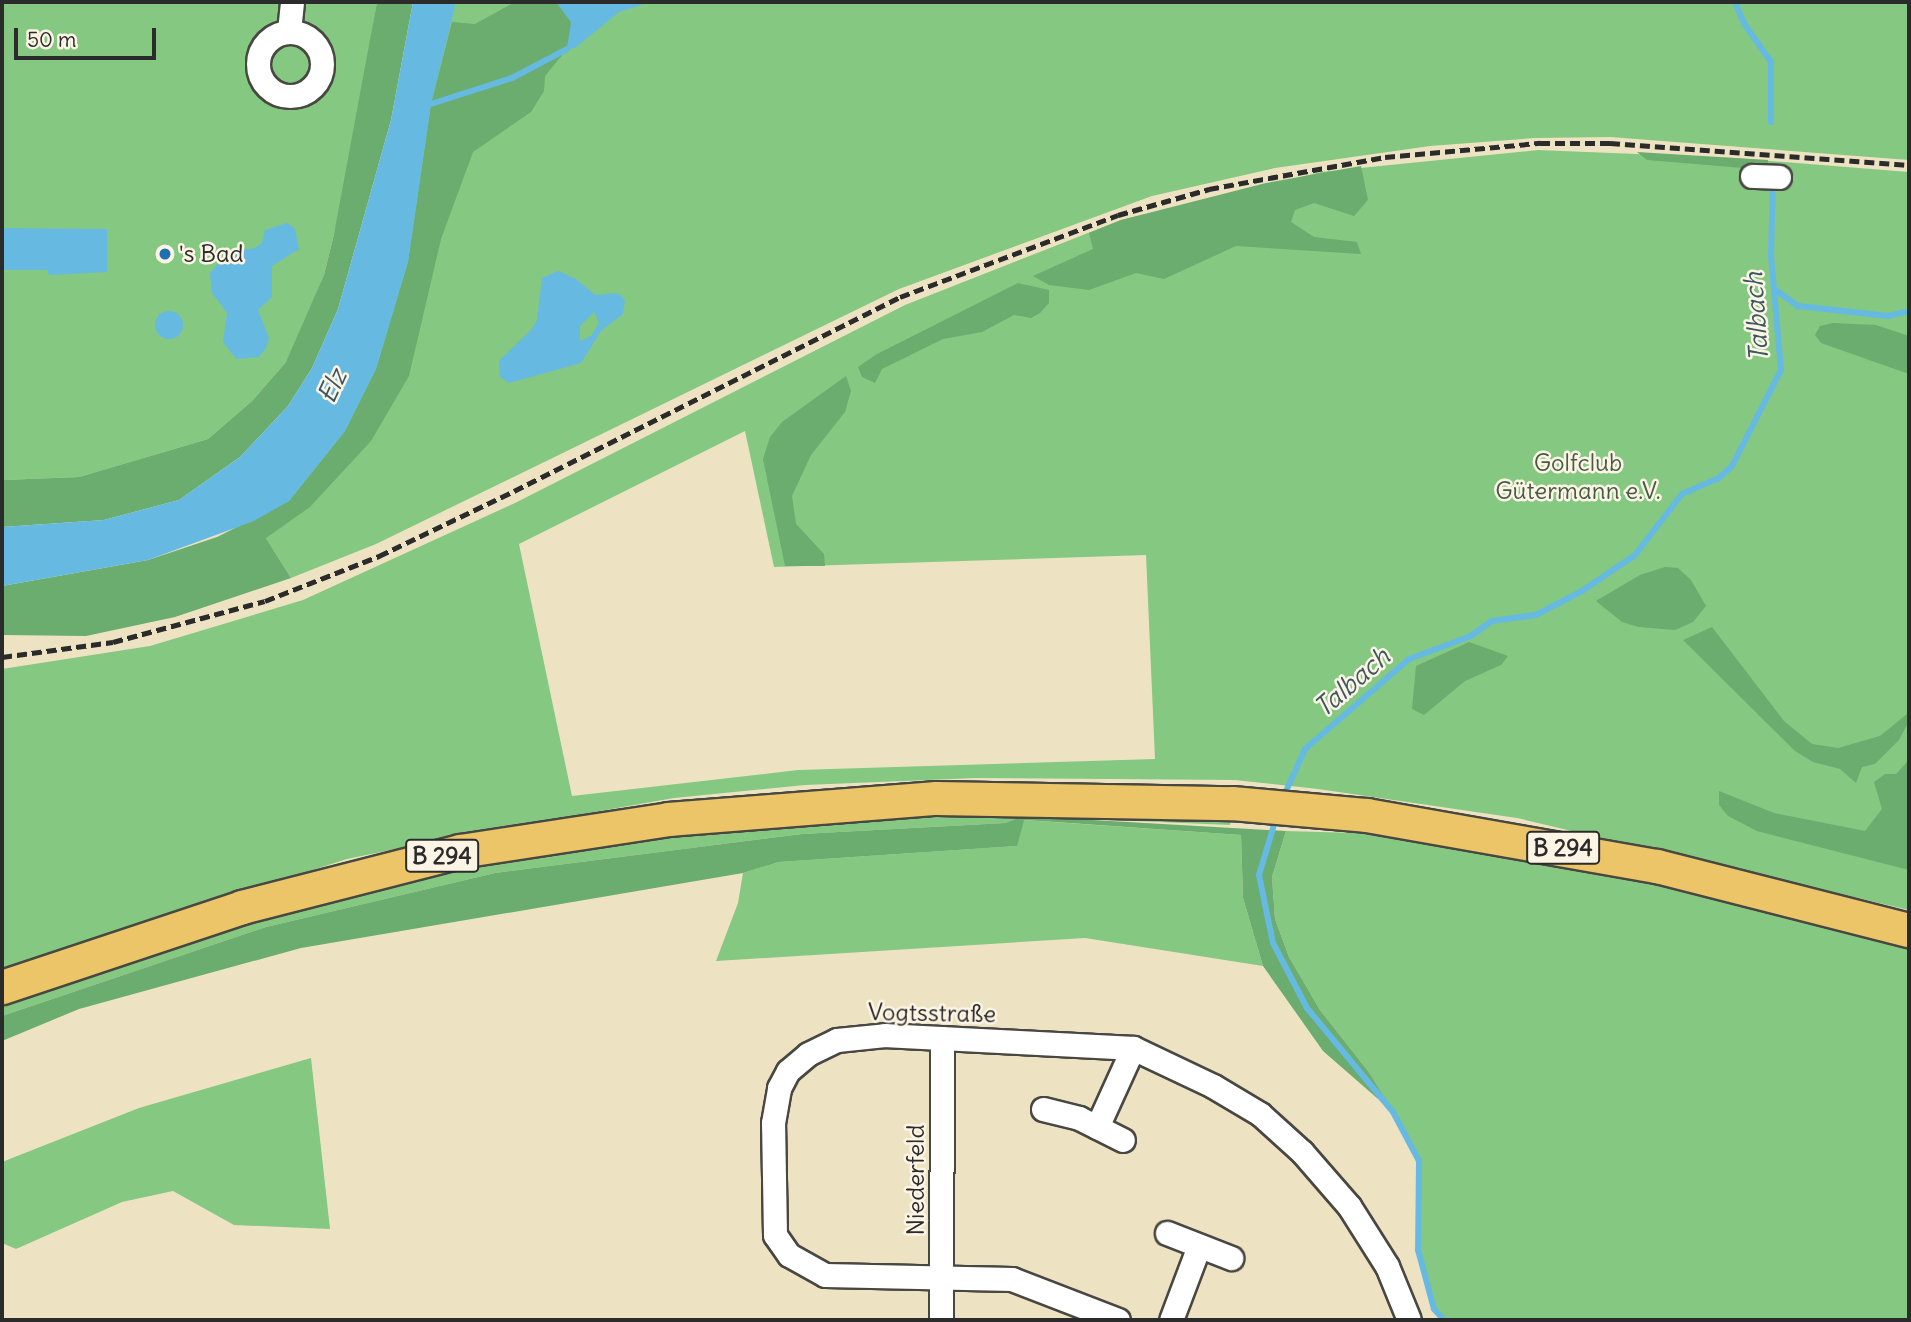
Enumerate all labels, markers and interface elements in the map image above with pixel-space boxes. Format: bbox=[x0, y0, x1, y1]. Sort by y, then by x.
scale bar bbox=[18, 14, 159, 58]
text: 50 m bbox=[27, 26, 76, 53]
place label: 's Bad bbox=[179, 240, 244, 268]
marker: 's Bad bbox=[157, 246, 173, 262]
water label: Talbach bbox=[1737, 271, 1775, 363]
water label: Elz bbox=[311, 364, 353, 408]
park label: Golfclub Gütermann e.V. bbox=[1495, 449, 1661, 505]
water label: Talbach bbox=[1308, 641, 1396, 723]
road number: B 294 bbox=[1524, 828, 1602, 868]
road number: B 294 bbox=[404, 836, 480, 876]
street label: Vogtsstraße bbox=[868, 997, 996, 1029]
street label: Niederfeld bbox=[902, 1124, 930, 1236]

